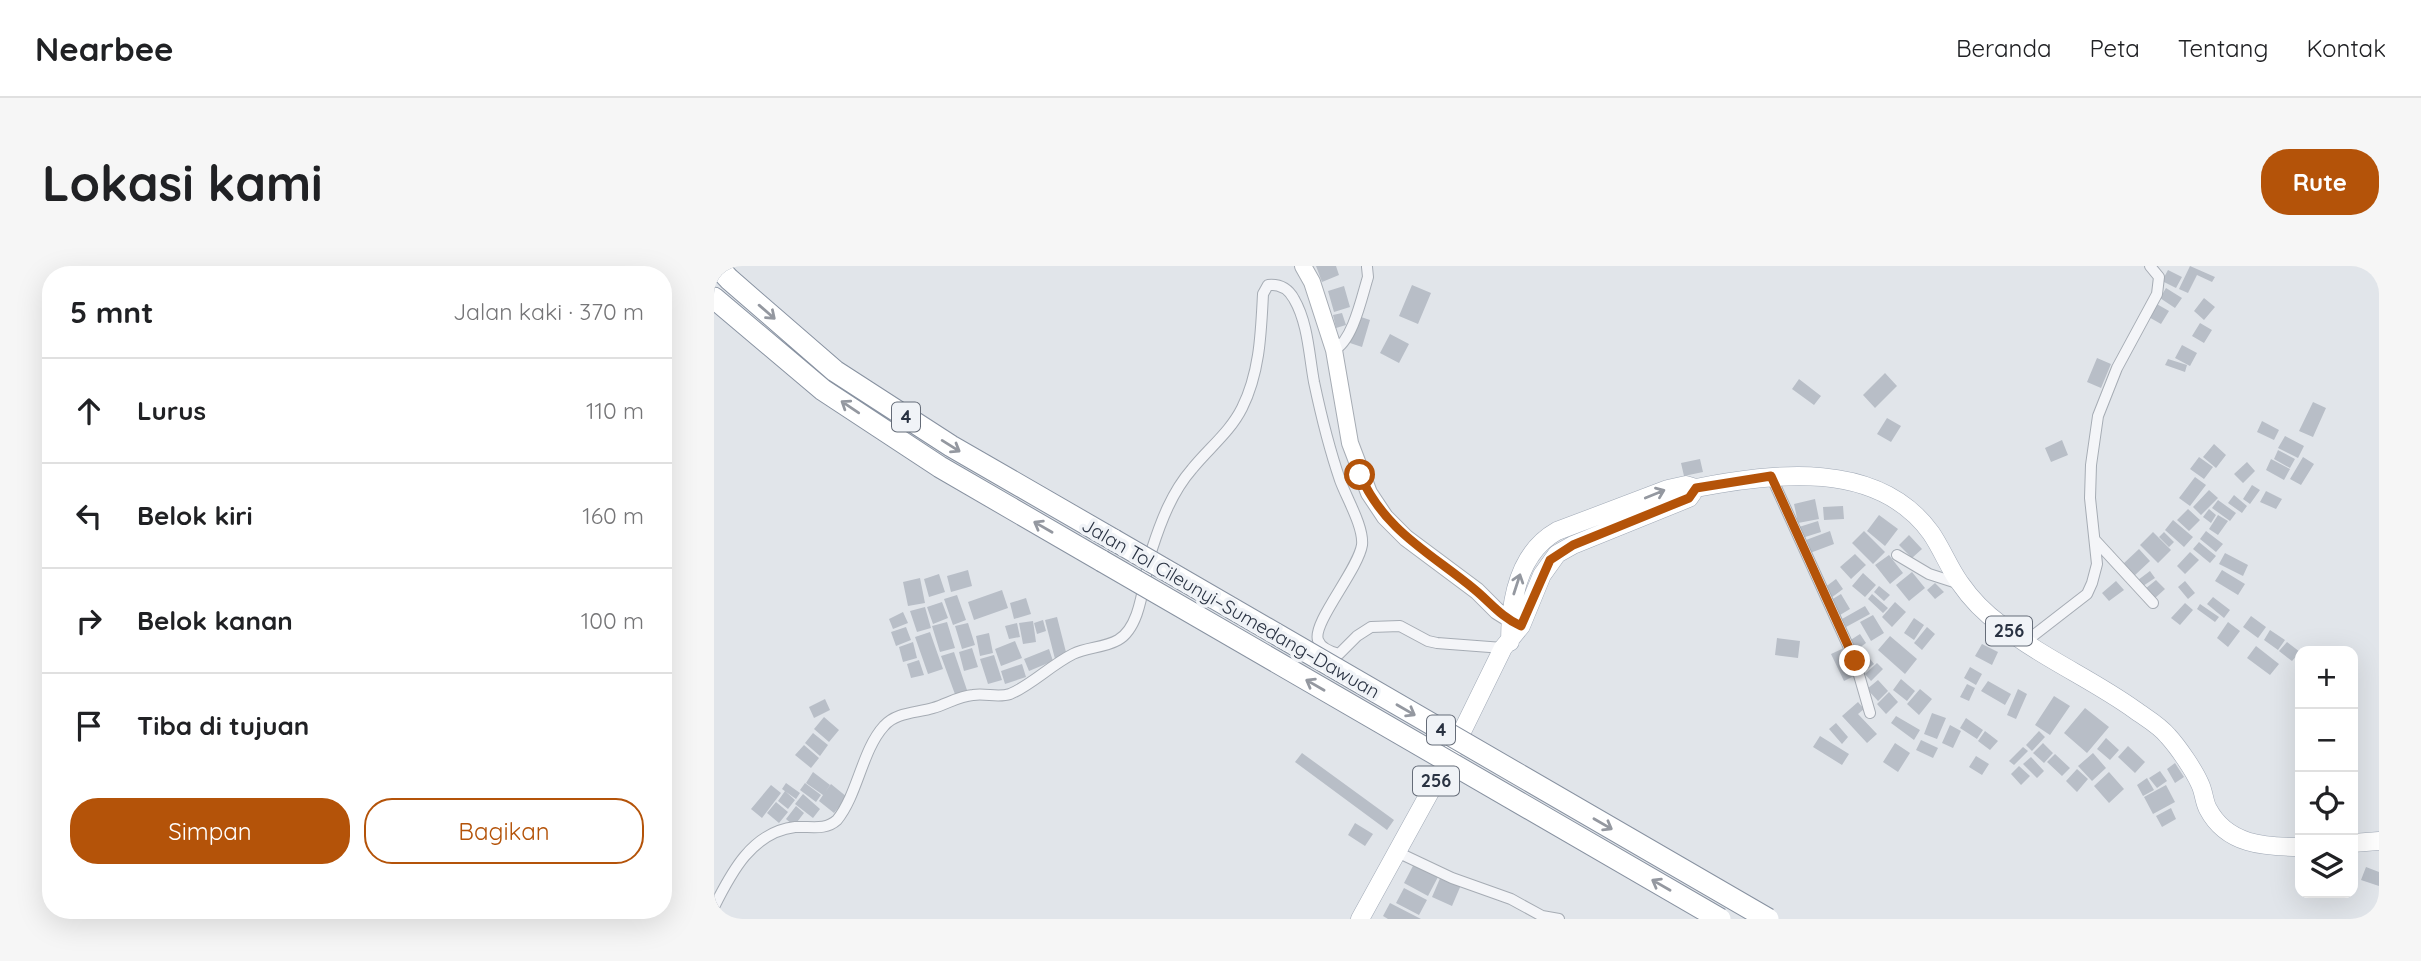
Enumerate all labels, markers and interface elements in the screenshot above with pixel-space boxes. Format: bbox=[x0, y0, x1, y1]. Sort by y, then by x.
text: Nearbee bbox=[35, 28, 174, 69]
text: Beranda bbox=[1956, 33, 2052, 63]
text: Peta bbox=[2090, 33, 2140, 63]
text: Tentang bbox=[2178, 33, 2268, 63]
text: Kontak bbox=[2306, 33, 2386, 63]
button: Rute bbox=[2261, 149, 2379, 215]
text: Lokasi kami bbox=[42, 152, 323, 213]
text: 5 mnt bbox=[70, 293, 154, 331]
text: Jalan kaki · 370 m bbox=[453, 297, 644, 326]
one-way arrow bbox=[758, 304, 776, 320]
icon: ahead bbox=[70, 392, 108, 430]
text: Lurus bbox=[137, 394, 206, 427]
text: 110 m bbox=[586, 396, 644, 425]
one-way arrow bbox=[841, 400, 860, 415]
road number: 4 bbox=[892, 402, 920, 432]
one-way arrow bbox=[940, 439, 960, 453]
route start bbox=[1344, 459, 1375, 490]
one-way arrow bbox=[1644, 486, 1665, 499]
icon: left bbox=[70, 497, 108, 535]
text: Belok kiri bbox=[137, 499, 253, 532]
text: 160 m bbox=[582, 501, 644, 530]
street label: Jalan Tol Cileunyi–Sumedang–Dawuan bbox=[1078, 513, 1384, 703]
one-way arrow bbox=[1034, 520, 1054, 534]
one-way arrow bbox=[1512, 573, 1525, 595]
icon: right bbox=[70, 602, 108, 640]
text: Belok kanan bbox=[137, 604, 293, 637]
text: 100 m bbox=[581, 606, 644, 635]
road number: 256 bbox=[1986, 617, 2032, 646]
route end bbox=[1839, 645, 1870, 676]
map controls bbox=[2295, 646, 2358, 898]
button: + bbox=[2295, 646, 2358, 709]
one-way arrow bbox=[1306, 678, 1326, 692]
one-way arrow bbox=[1396, 703, 1416, 717]
icon: arrive bbox=[70, 707, 108, 745]
text: Tiba di tujuan bbox=[137, 709, 309, 742]
button: − bbox=[2295, 709, 2358, 772]
road number: 4 bbox=[1427, 716, 1455, 744]
road number: 256 bbox=[1413, 766, 1459, 796]
button: locate bbox=[2295, 772, 2358, 835]
button: Simpan bbox=[70, 798, 350, 864]
button: Bagikan bbox=[364, 798, 644, 864]
one-way arrow bbox=[1593, 817, 1613, 831]
button: layers bbox=[2295, 835, 2358, 898]
one-way arrow bbox=[1651, 878, 1671, 892]

